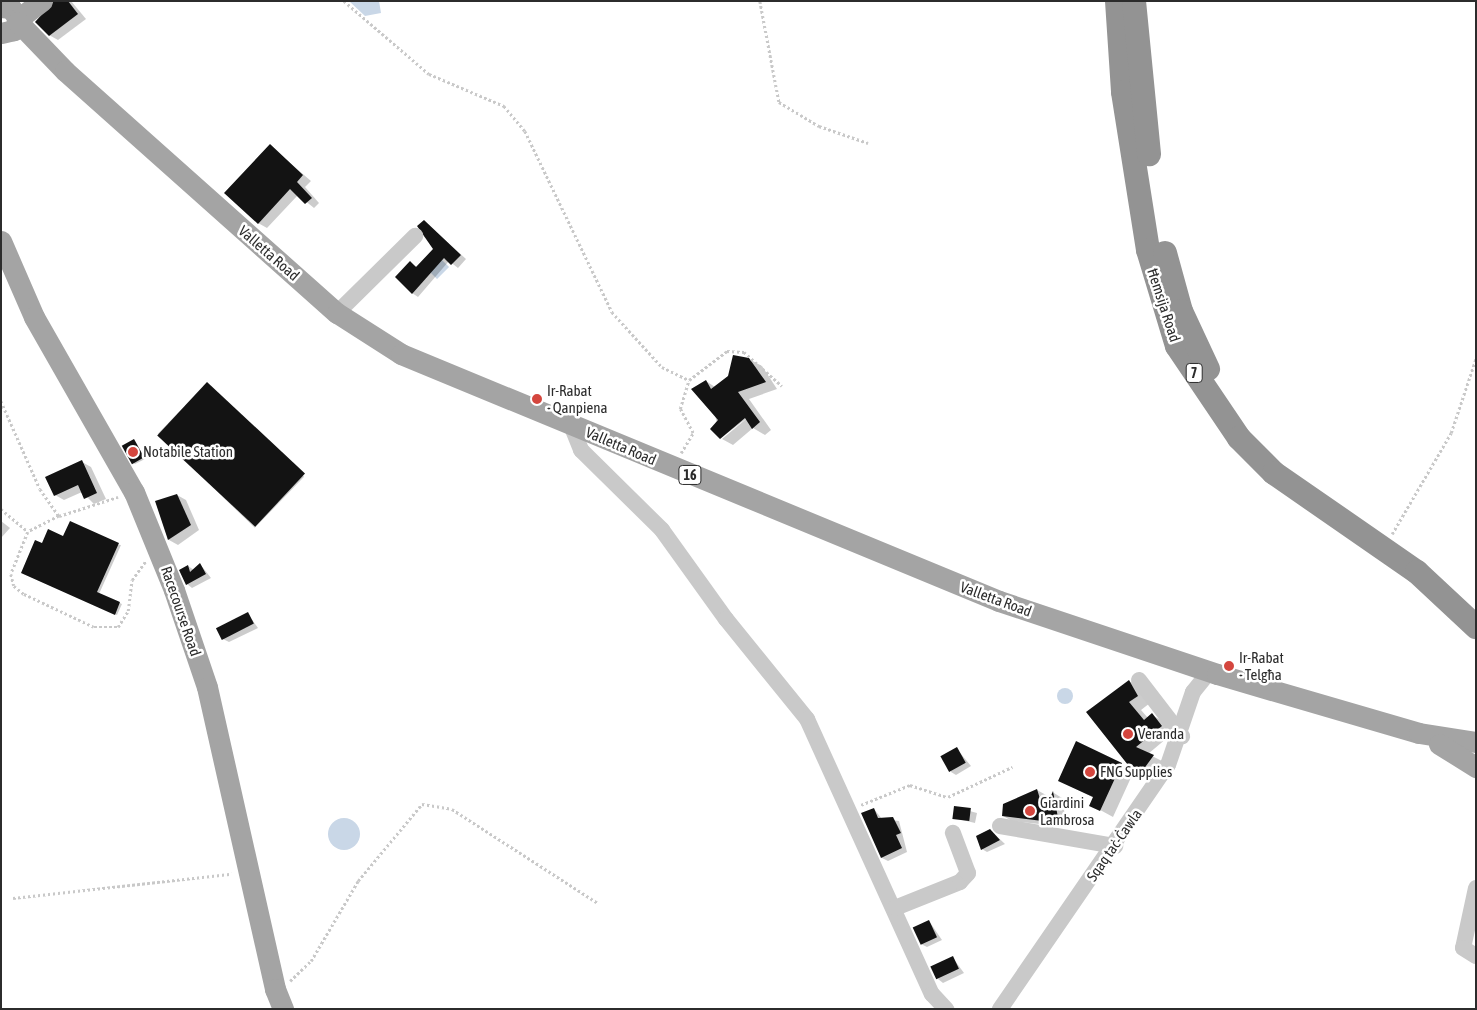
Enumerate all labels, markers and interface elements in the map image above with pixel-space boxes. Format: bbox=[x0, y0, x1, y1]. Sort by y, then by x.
street label: Valletta Road bbox=[235, 222, 303, 284]
street label: Ħemsija Road bbox=[1144, 266, 1184, 344]
road number: 7 bbox=[1185, 362, 1203, 384]
place label: Ir-Rabat - Qanpiena bbox=[547, 381, 607, 416]
marker: Ir-Rabat - Qanpiena bbox=[531, 393, 543, 405]
street label: Valletta Road bbox=[583, 423, 659, 469]
place label: Notabile Station bbox=[143, 443, 233, 461]
marker: Notabile Station bbox=[127, 446, 139, 458]
road number: 16 bbox=[678, 464, 702, 486]
street label: Racecourse Road bbox=[157, 564, 205, 658]
street label: Valletta Road bbox=[958, 578, 1034, 620]
place label: Ir-Rabat - Telgħa bbox=[1239, 648, 1284, 683]
marker: Ir-Rabat - Telgħa bbox=[1223, 660, 1235, 672]
place label: Veranda bbox=[1138, 725, 1184, 743]
marker: Veranda bbox=[1122, 728, 1134, 740]
place label: FNG Supplies bbox=[1100, 763, 1172, 781]
marker: FNG Supplies bbox=[1084, 766, 1096, 778]
place label: Giardini Lambrosa bbox=[1040, 793, 1094, 828]
marker: Giardini Lambrosa bbox=[1024, 805, 1036, 817]
street label: Sqaq taċ-Ċawla bbox=[1083, 806, 1145, 884]

